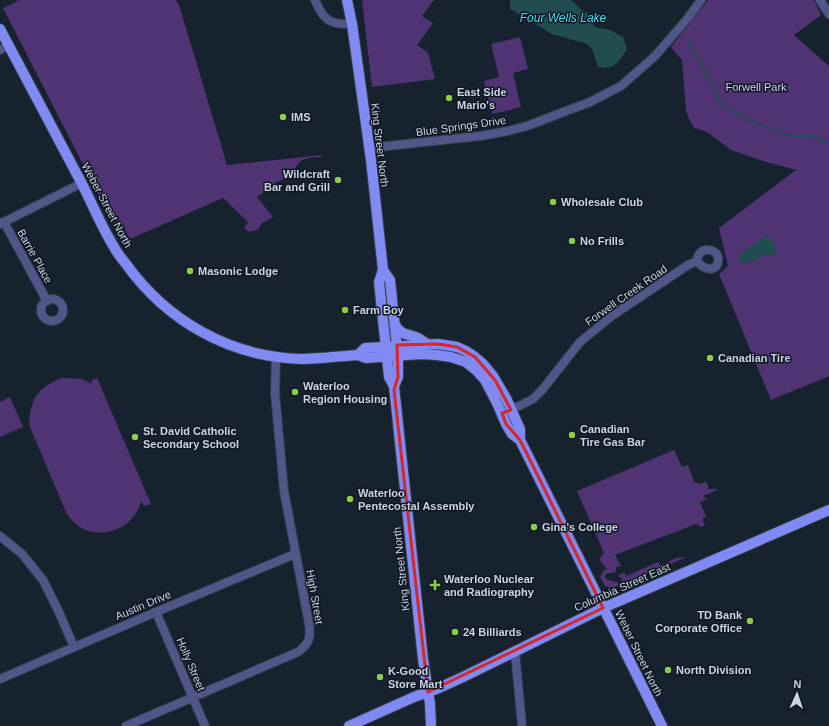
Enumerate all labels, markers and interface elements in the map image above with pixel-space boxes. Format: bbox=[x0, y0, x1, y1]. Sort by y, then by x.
water label: Four Wells Lake bbox=[520, 11, 607, 25]
park label: Forwell Park bbox=[725, 81, 787, 93]
place label: East Side Mario's bbox=[457, 86, 507, 111]
marker: East Side Mario's bbox=[444, 93, 454, 103]
street label: King Street North bbox=[369, 102, 391, 188]
place label: IMS bbox=[291, 111, 311, 123]
marker: IMS bbox=[278, 112, 288, 122]
street label: Blue Springs Drive bbox=[415, 114, 507, 138]
street label: Weber Street North bbox=[80, 160, 134, 250]
place label: Wildcraft Bar and Grill bbox=[264, 168, 330, 193]
marker: Wildcraft Bar and Grill bbox=[333, 175, 343, 185]
place label: Wholesale Club bbox=[561, 196, 643, 208]
marker: Wholesale Club bbox=[548, 197, 558, 207]
street label: Barrie Place bbox=[15, 227, 55, 285]
place label: No Frills bbox=[580, 235, 624, 247]
marker: No Frills bbox=[567, 236, 577, 246]
street label: Forwell Creek Road bbox=[583, 262, 669, 328]
place label: Masonic Lodge bbox=[198, 265, 278, 277]
marker: Masonic Lodge bbox=[185, 266, 195, 276]
place label: Farm Boy bbox=[353, 304, 405, 316]
marker: Farm Boy bbox=[340, 305, 350, 315]
place label: Canadian Tire bbox=[718, 352, 791, 364]
marker: Canadian Tire bbox=[705, 353, 715, 363]
place label: Waterloo Region Housing bbox=[303, 380, 387, 405]
marker: Waterloo Region Housing bbox=[290, 387, 300, 397]
place label: Canadian Tire Gas Bar bbox=[580, 423, 646, 448]
place label: St. David Catholic Secondary School bbox=[143, 425, 239, 450]
marker: Canadian Tire Gas Bar bbox=[567, 430, 577, 440]
marker: St. David Catholic Secondary School bbox=[130, 432, 140, 442]
place label: Waterloo Pentecostal Assembly bbox=[358, 487, 475, 512]
marker: Waterloo Pentecostal Assembly bbox=[345, 494, 355, 504]
place label: Gina's College bbox=[542, 521, 618, 533]
marker: Gina's College bbox=[529, 522, 539, 532]
street label: King Street North bbox=[391, 526, 411, 612]
street label: Columbia Street East bbox=[572, 560, 672, 614]
street label: High Street bbox=[304, 569, 326, 625]
place label: Waterloo Nuclear and Radiography bbox=[444, 573, 535, 598]
marker: Waterloo Nuclear and Radiography bbox=[429, 579, 441, 591]
street label: Austin Drive bbox=[113, 588, 173, 622]
street label: Weber Street North bbox=[613, 608, 665, 698]
place label: TD Bank Corporate Office bbox=[655, 609, 743, 634]
marker: TD Bank Corporate Office bbox=[745, 616, 755, 626]
place label: 24 Billiards bbox=[463, 626, 522, 638]
marker: 24 Billiards bbox=[450, 627, 460, 637]
street label: Holly Street bbox=[174, 635, 208, 693]
place label: North Division bbox=[676, 664, 751, 676]
place label: K-Good Store Mart bbox=[388, 665, 443, 690]
marker: North Division bbox=[663, 665, 673, 675]
marker: K-Good Store Mart bbox=[375, 672, 385, 682]
north arrow bbox=[777, 674, 817, 714]
text: N bbox=[793, 678, 802, 690]

